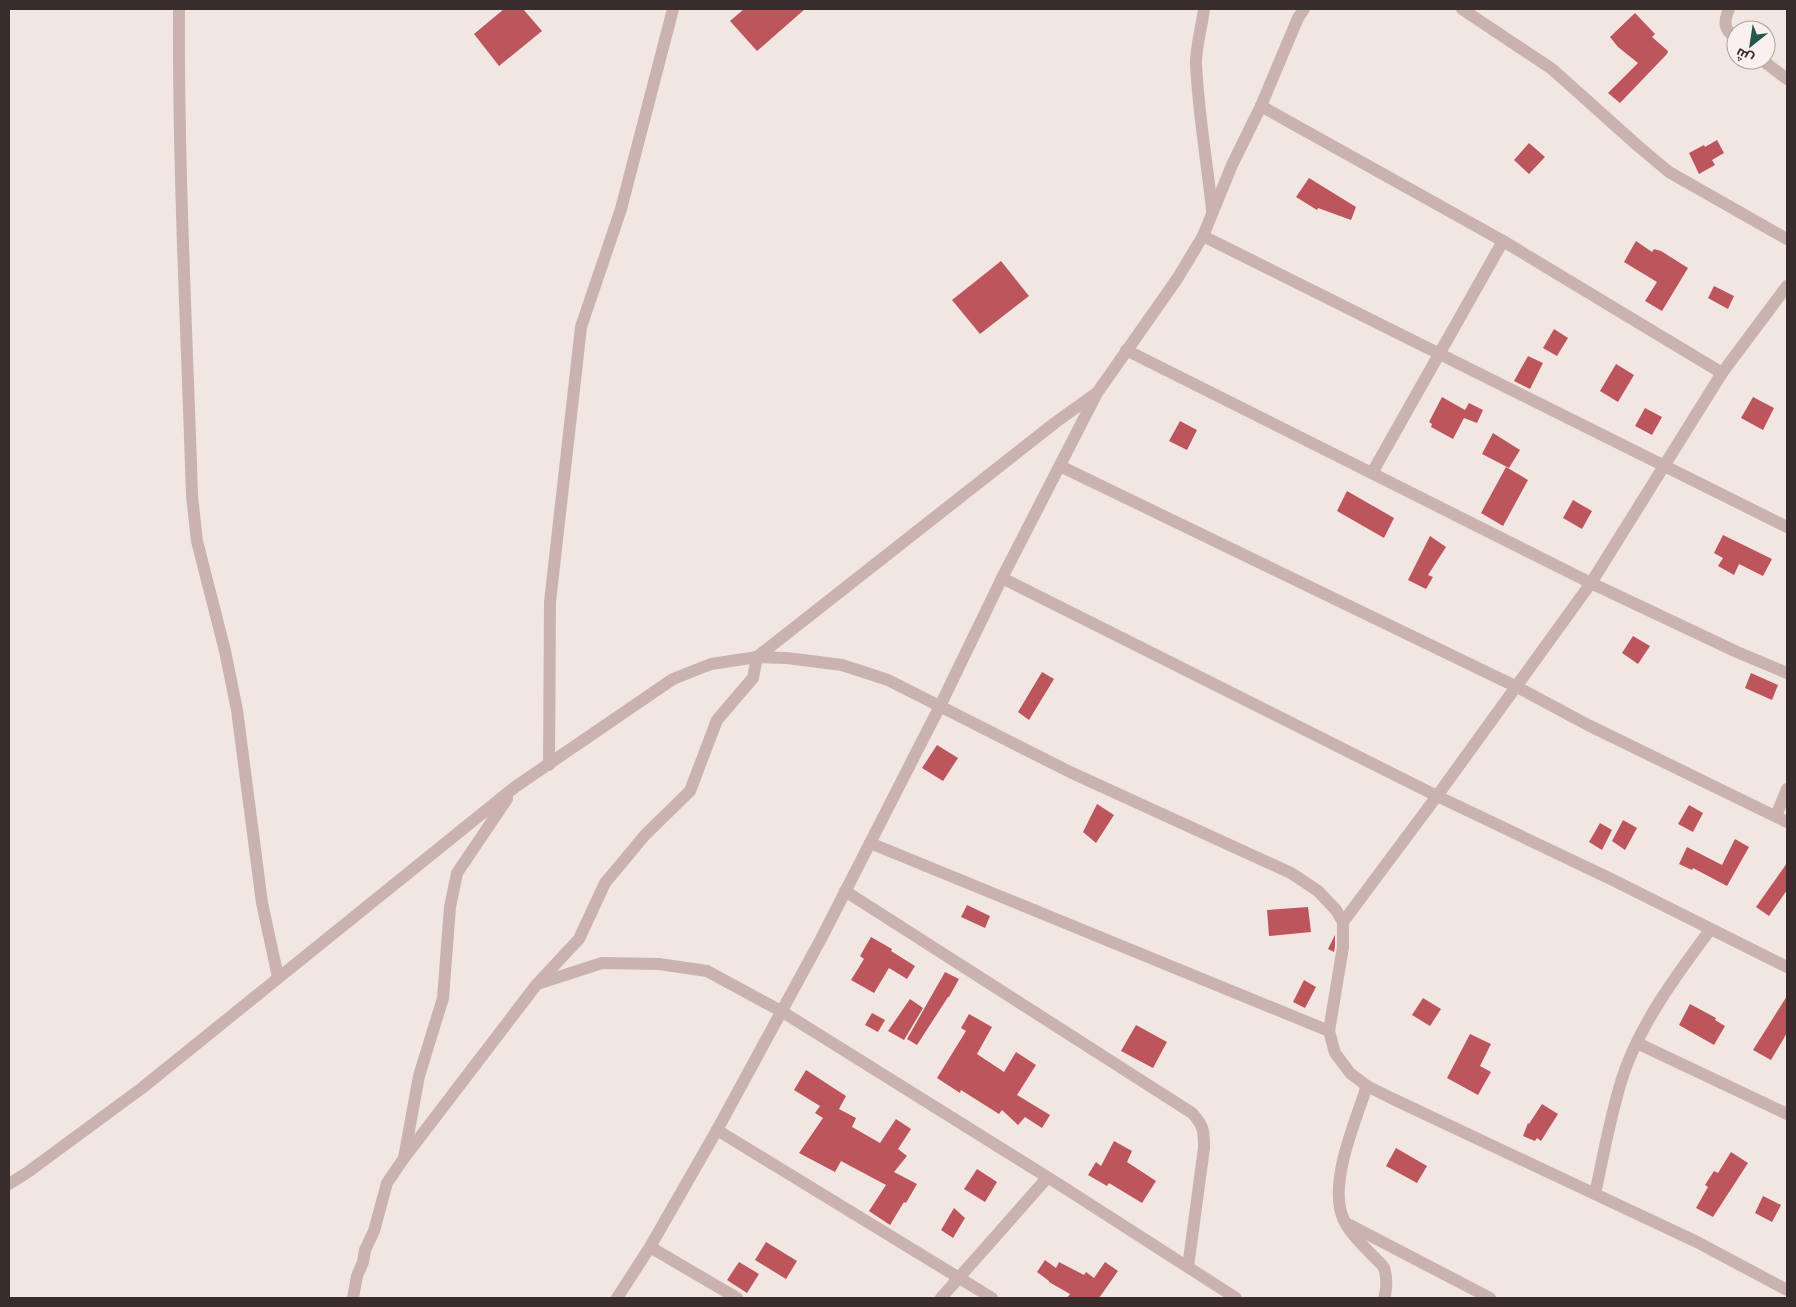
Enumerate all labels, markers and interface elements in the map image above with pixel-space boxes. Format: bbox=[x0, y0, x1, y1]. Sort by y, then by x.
north arrow bbox=[1726, 20, 1776, 70]
text: ش bbox=[1732, 44, 1757, 69]

